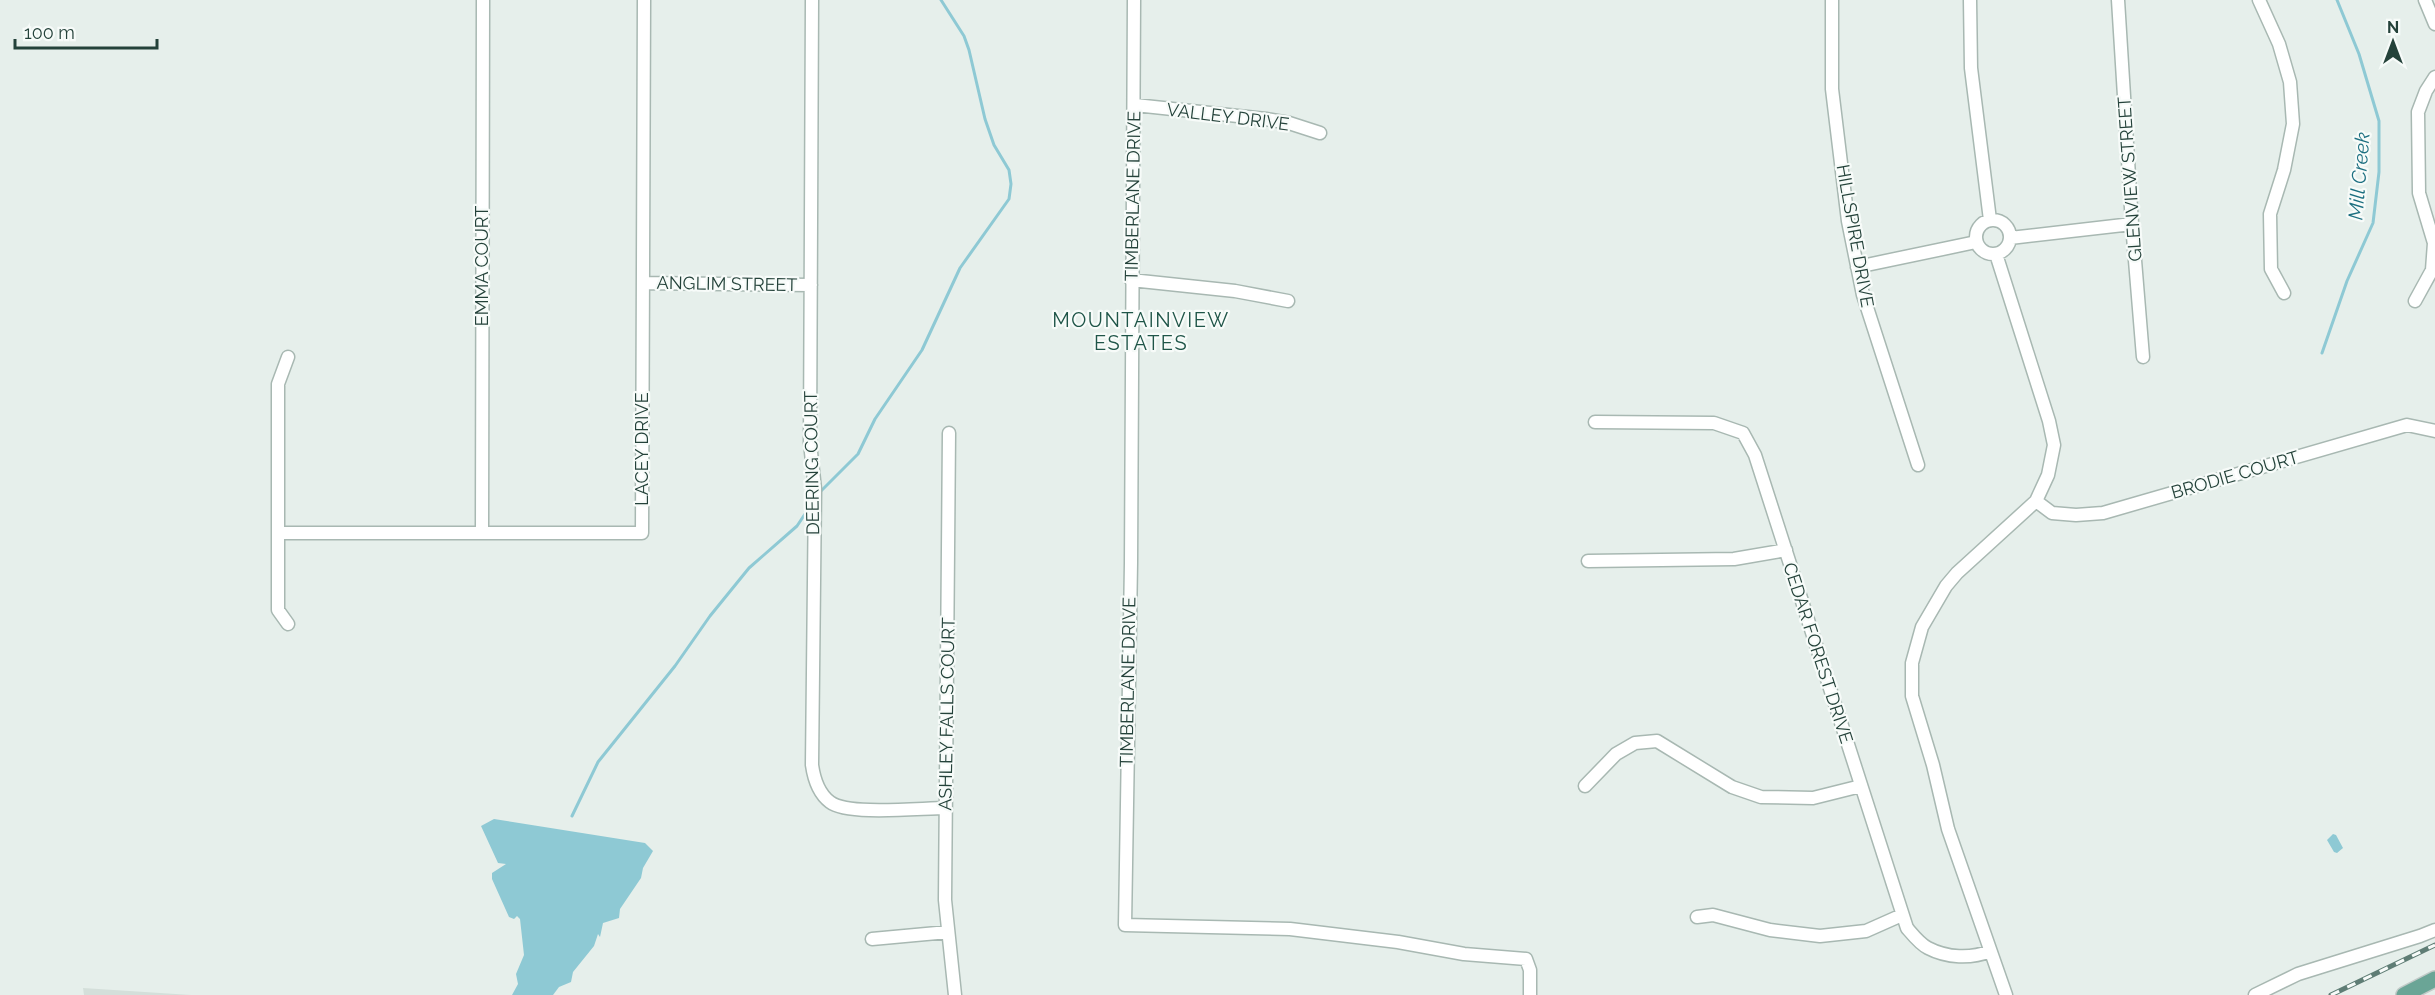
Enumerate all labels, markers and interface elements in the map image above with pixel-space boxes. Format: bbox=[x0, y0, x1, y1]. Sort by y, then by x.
scale bar bbox=[15, 12, 158, 50]
north arrow bbox=[2363, 12, 2423, 72]
text: N bbox=[2387, 18, 2399, 37]
text: 100 m bbox=[24, 22, 75, 43]
street label: GLENVIEW STREET bbox=[2113, 96, 2146, 262]
street label: VALLEY DRIVE bbox=[1166, 99, 1291, 134]
street label: TIMBERLANE DRIVE bbox=[1121, 111, 1144, 281]
water label: Mill Creek bbox=[2343, 131, 2375, 221]
street label: HILLSPIRE DRIVE bbox=[1833, 163, 1878, 309]
street label: EMMA COURT bbox=[471, 206, 492, 326]
street label: ANGLIM STREET bbox=[656, 272, 798, 295]
district label: MOUNTAINVIEW ESTATES bbox=[1052, 308, 1230, 355]
street label: DEERING COURT bbox=[800, 391, 823, 535]
street label: LACEY DRIVE bbox=[631, 392, 652, 506]
street label: BRODIE COURT bbox=[2168, 446, 2301, 503]
street label: CEDAR FOREST DRIVE bbox=[1779, 560, 1858, 746]
street label: TIMBERLANE DRIVE bbox=[1116, 597, 1139, 767]
street label: ASHLEY FALLS COURT bbox=[934, 617, 959, 811]

